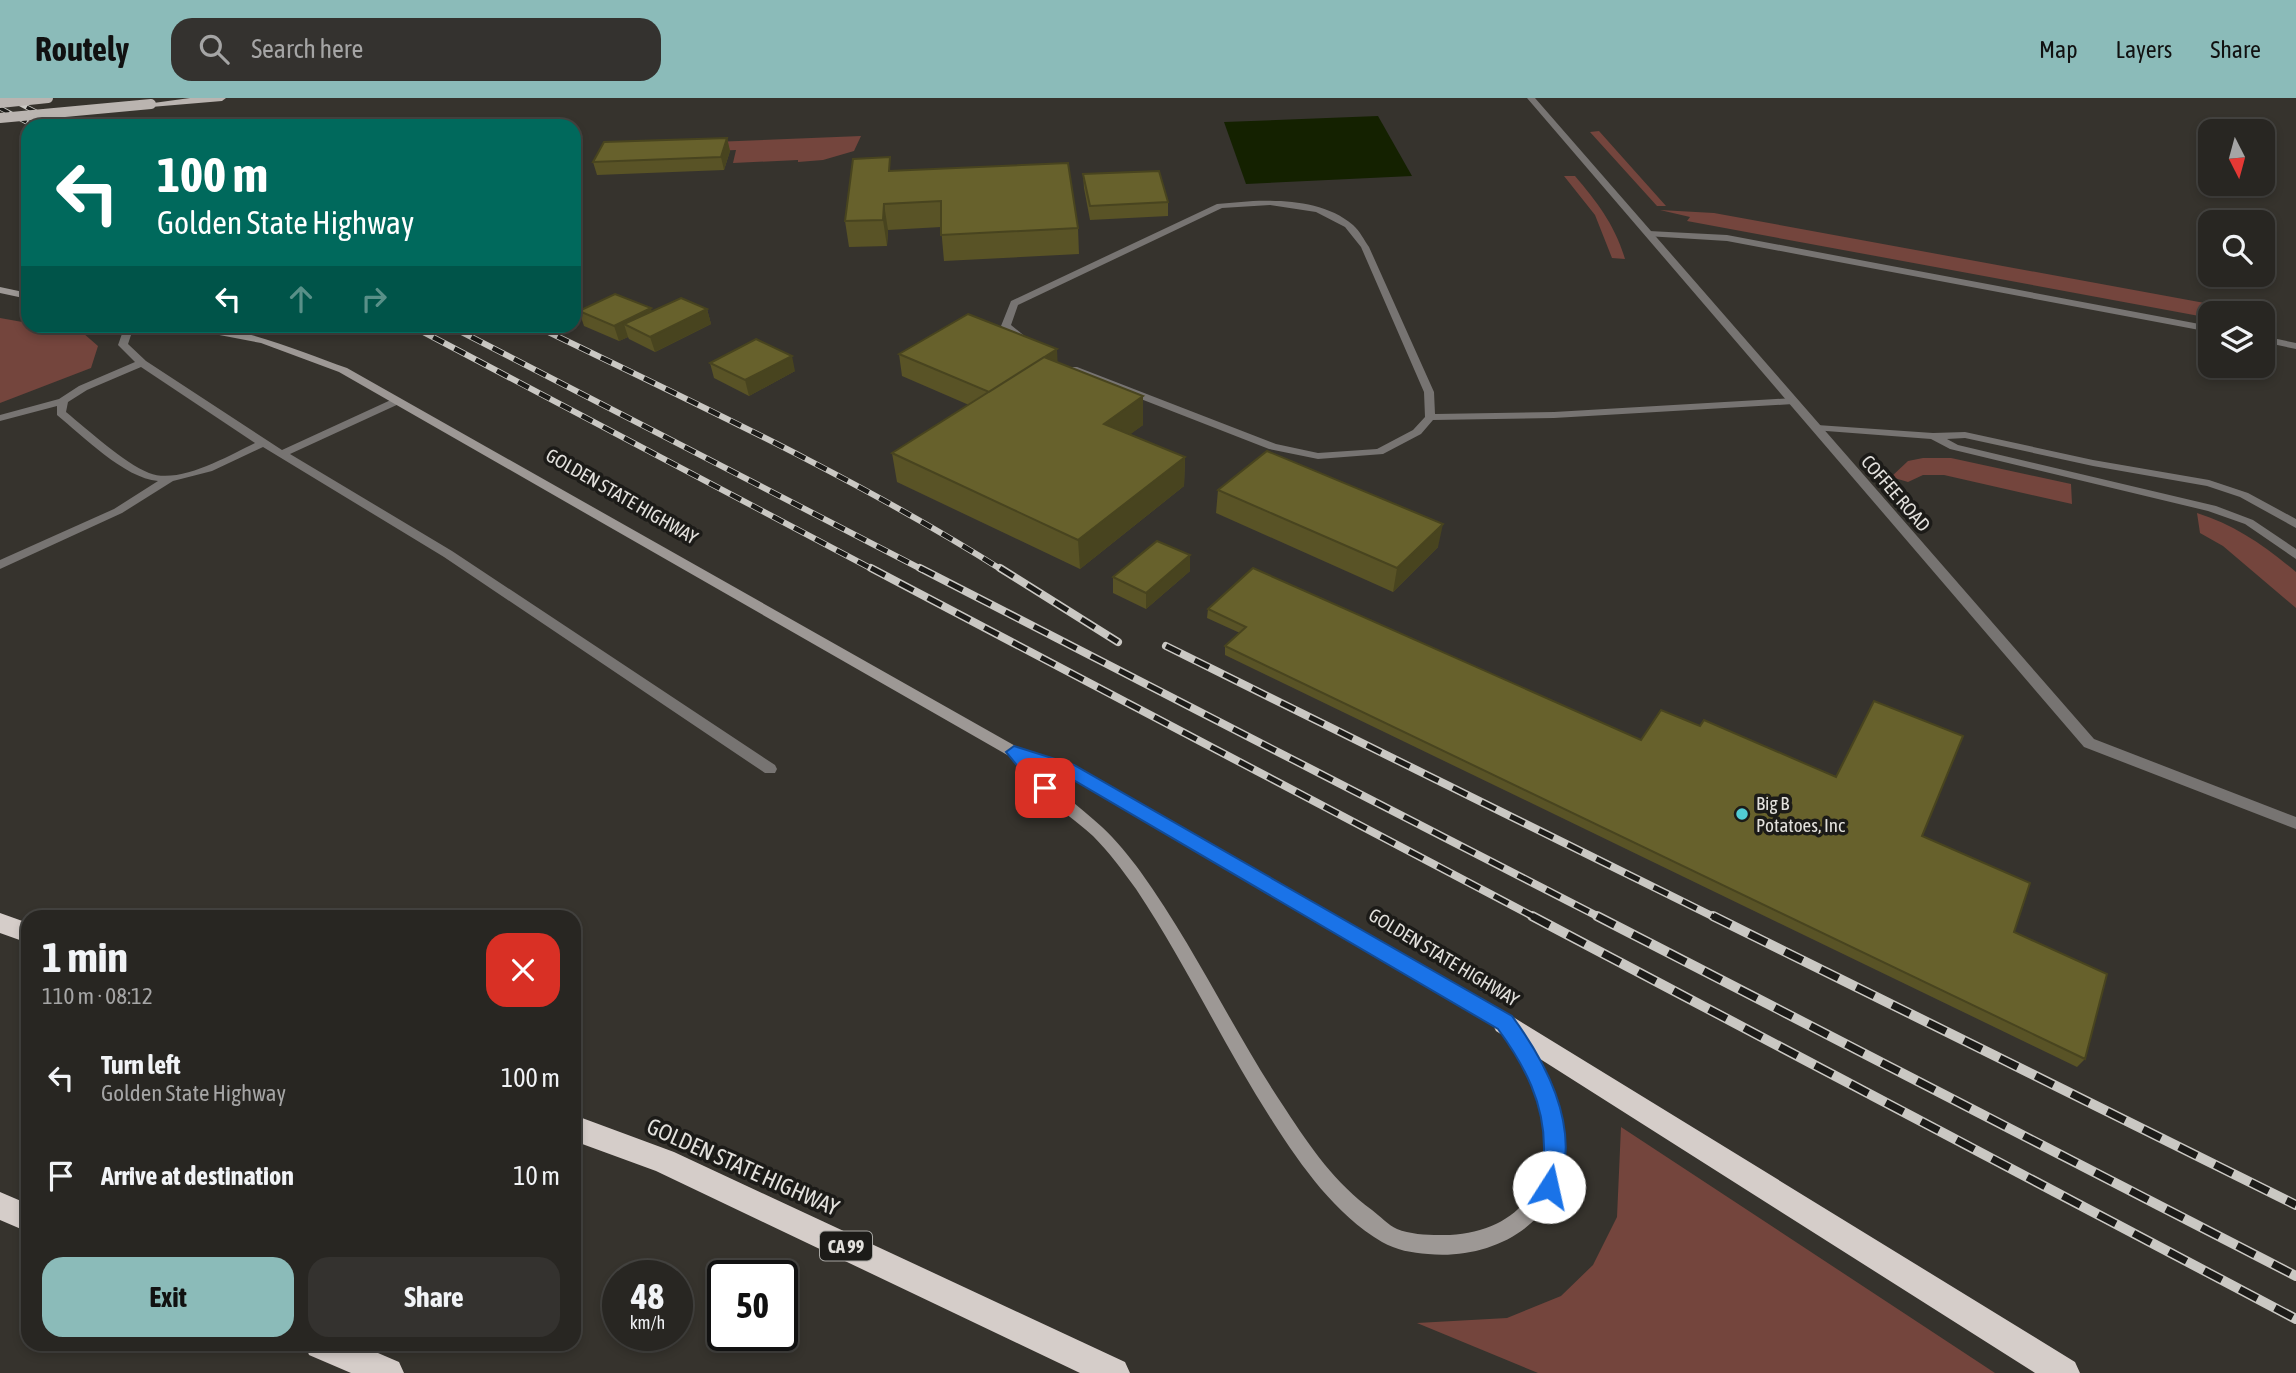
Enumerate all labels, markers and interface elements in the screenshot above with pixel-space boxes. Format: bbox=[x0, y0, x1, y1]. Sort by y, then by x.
search box bbox=[171, 18, 661, 81]
text: Routely bbox=[35, 30, 129, 68]
icon: search bbox=[195, 30, 233, 68]
text: Search here bbox=[251, 34, 363, 64]
text: Map bbox=[2039, 36, 2078, 63]
text: Layers bbox=[2116, 36, 2172, 63]
text: Share bbox=[2210, 36, 2261, 63]
north arrow bbox=[2198, 119, 2275, 196]
map controls bbox=[2198, 119, 2275, 378]
text: 100 m bbox=[157, 146, 268, 202]
icon: left bbox=[42, 147, 133, 238]
text: Golden State Highway bbox=[157, 204, 414, 241]
button: search bbox=[2198, 210, 2275, 287]
icon: left bbox=[209, 280, 247, 318]
icon: ahead bbox=[282, 280, 320, 318]
icon: right bbox=[355, 280, 393, 318]
button: layers bbox=[2198, 301, 2275, 378]
street label: GOLDEN STATE HIGHWAY bbox=[542, 444, 702, 549]
street label: COFFEE ROAD bbox=[1857, 450, 1935, 536]
pin bbox=[1015, 758, 1075, 818]
icon: arrive bbox=[1026, 769, 1064, 807]
place label: Big B Potatoes, Inc bbox=[1756, 792, 1846, 836]
marker: Big B Potatoes, Inc bbox=[1734, 806, 1750, 822]
street label: GOLDEN STATE HIGHWAY bbox=[1365, 903, 1524, 1011]
text: 1 min bbox=[42, 933, 128, 981]
button: close bbox=[486, 933, 560, 1007]
text: 110 m · 08:12 bbox=[42, 983, 153, 1009]
text: Turn left bbox=[101, 1050, 181, 1080]
icon: left bbox=[42, 1059, 80, 1097]
text: 100 m bbox=[501, 1063, 560, 1093]
text: Golden State Highway bbox=[101, 1080, 286, 1106]
street label: GOLDEN STATE HIGHWAY bbox=[643, 1113, 844, 1221]
position arrow bbox=[1512, 1150, 1586, 1224]
icon: arrive bbox=[42, 1157, 80, 1195]
text: Arrive at destination bbox=[101, 1161, 294, 1191]
text: 10 m bbox=[513, 1161, 560, 1191]
road number: CA 99 bbox=[820, 1232, 872, 1260]
button: Exit bbox=[42, 1257, 294, 1337]
button: Share bbox=[308, 1257, 560, 1337]
speed limit sign: 50 bbox=[707, 1260, 798, 1351]
text: 48 bbox=[631, 1276, 664, 1316]
text: km/h bbox=[630, 1312, 665, 1333]

